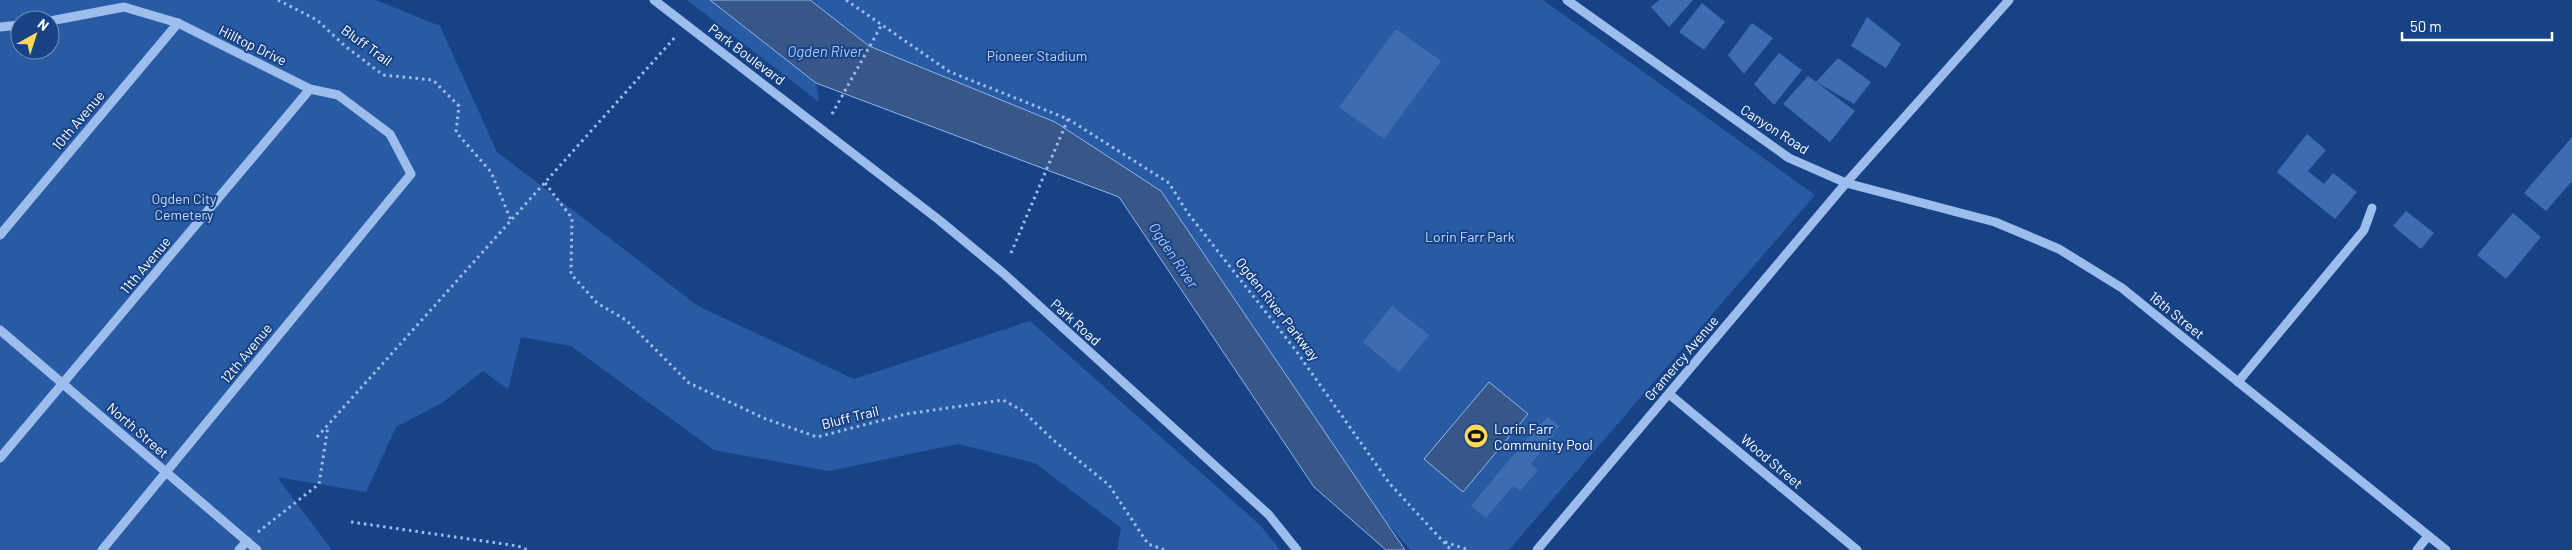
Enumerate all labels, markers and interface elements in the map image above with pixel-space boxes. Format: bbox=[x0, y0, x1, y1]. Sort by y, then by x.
north arrow bbox=[10, 10, 60, 60]
scale bar bbox=[2402, 10, 2552, 42]
text: N bbox=[35, 15, 52, 34]
text: 50 m bbox=[2410, 17, 2442, 35]
street label: Park Boulevard bbox=[706, 20, 788, 88]
street label: Hilltop Drive bbox=[216, 21, 290, 69]
street label: Bluff Trail bbox=[338, 21, 396, 69]
water label: Ogden River bbox=[787, 42, 863, 60]
park label: Pioneer Stadium bbox=[987, 47, 1087, 64]
street label: 10th Avenue bbox=[48, 87, 108, 153]
street label: Canyon Road bbox=[1738, 101, 1812, 157]
park label: Ogden City Cemetery bbox=[151, 190, 217, 223]
water label: Ogden River bbox=[1145, 219, 1203, 292]
park label: Lorin Farr Park bbox=[1425, 228, 1515, 245]
street label: 11th Avenue bbox=[116, 233, 174, 297]
street label: Ogden River Parkway bbox=[1232, 254, 1324, 364]
street label: 16th Street bbox=[2146, 288, 2208, 342]
street label: Park Road bbox=[1048, 295, 1104, 349]
street label: Gramercy Avenue bbox=[1641, 312, 1721, 404]
street label: 12th Avenue bbox=[217, 320, 275, 386]
street label: North Street bbox=[104, 399, 172, 461]
street label: Bluff Trail bbox=[820, 402, 880, 432]
place label: Lorin Farr Community Pool bbox=[1494, 420, 1593, 453]
sports icon: Lorin Farr Community Pool bbox=[1463, 423, 1489, 449]
street label: Wood Street bbox=[1738, 430, 1806, 492]

